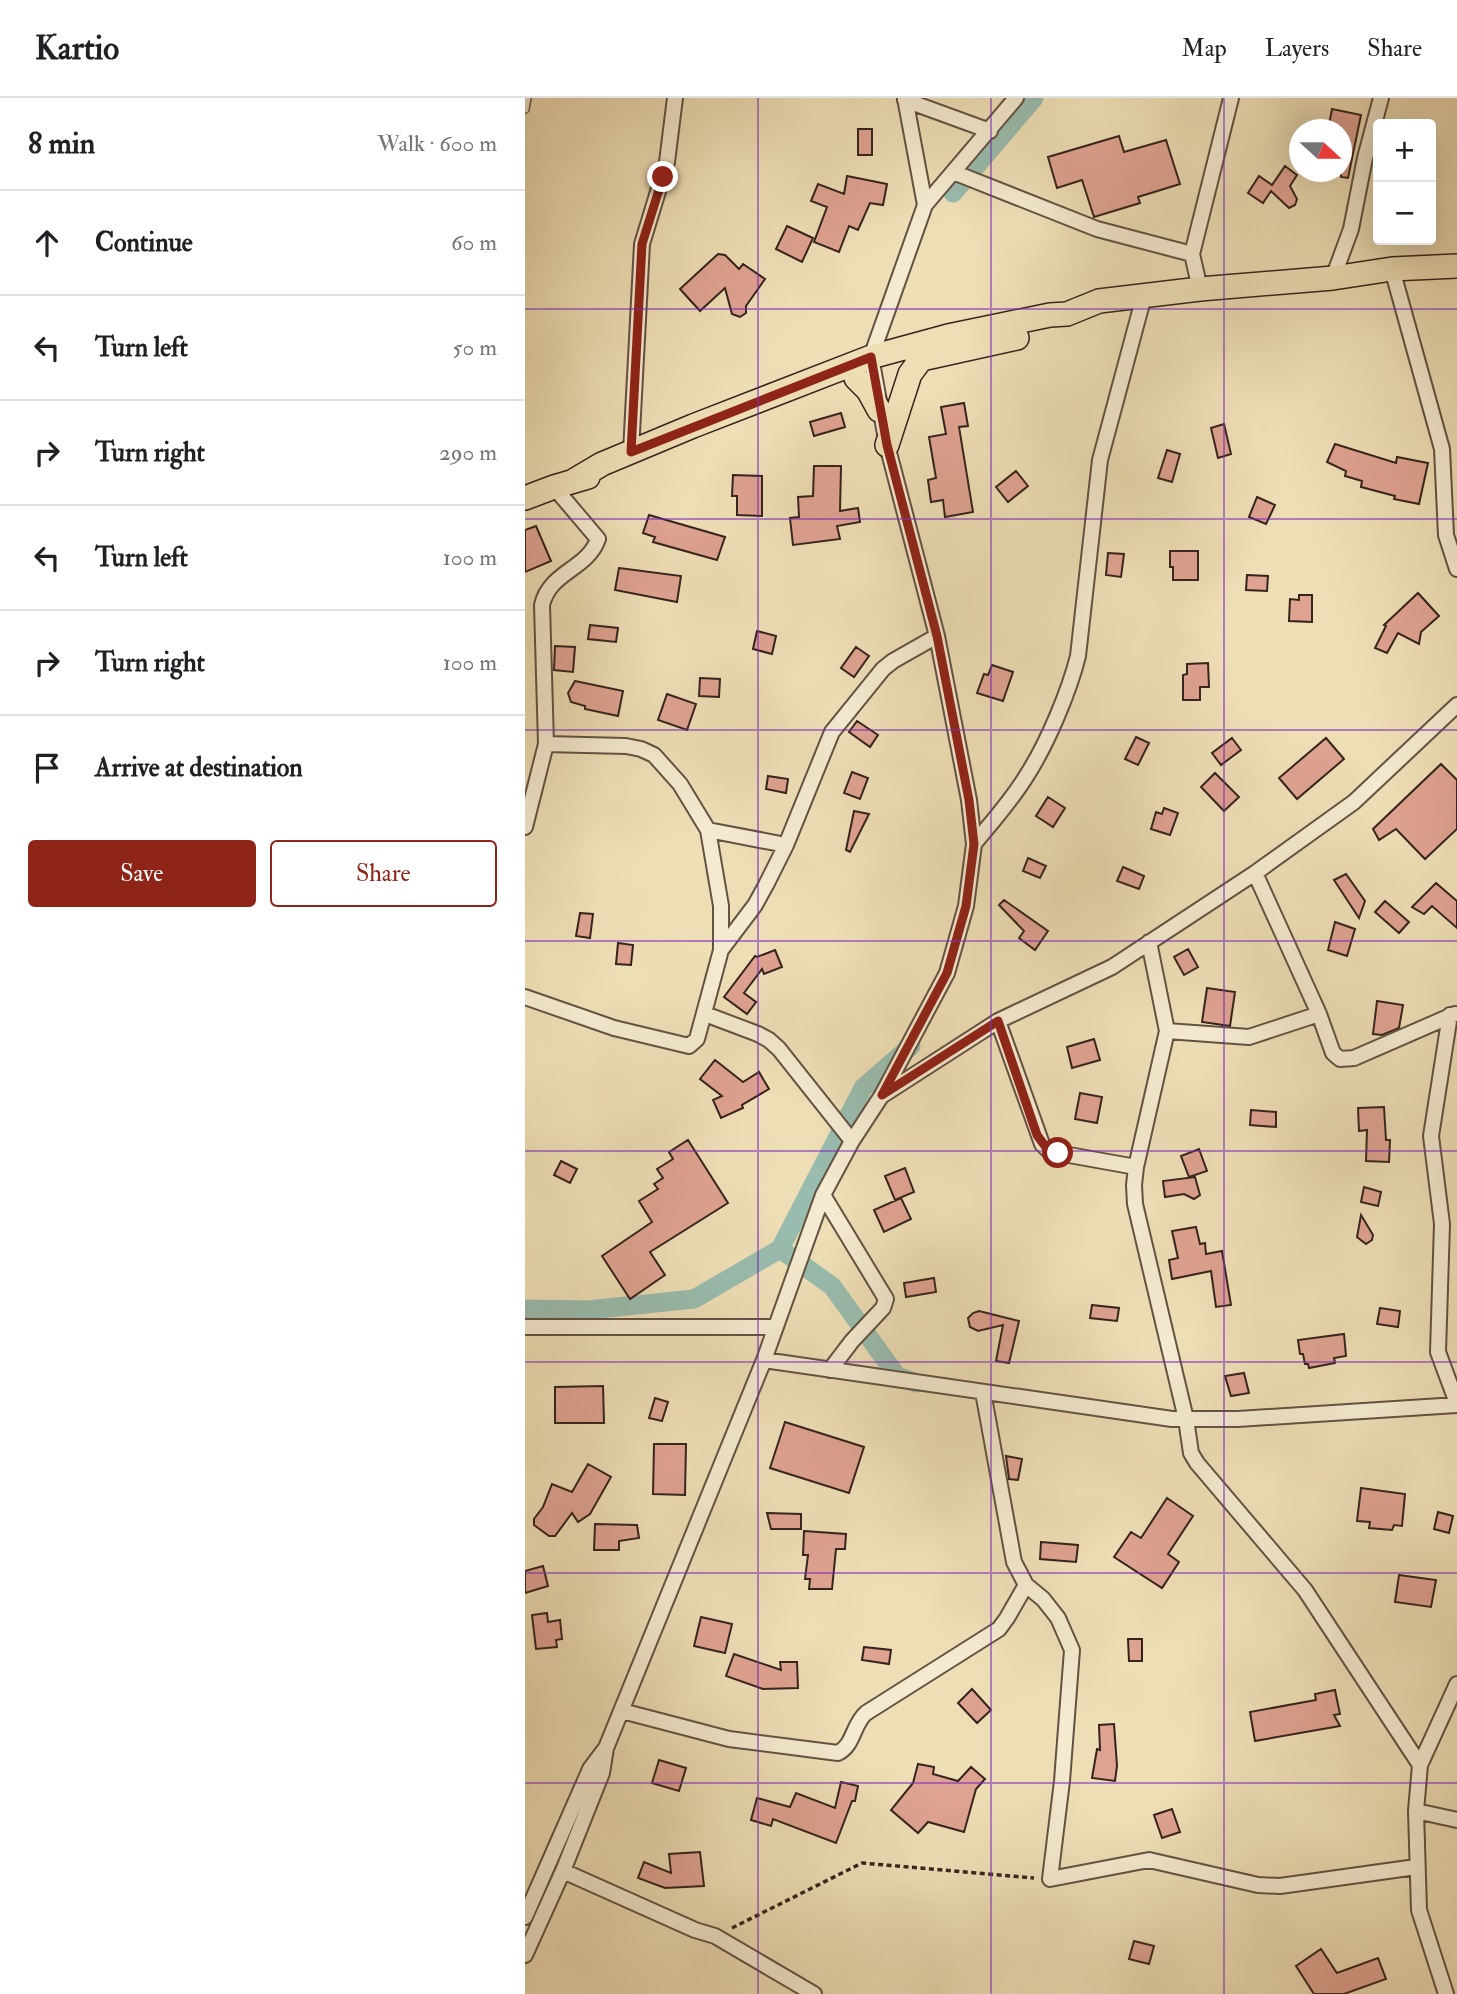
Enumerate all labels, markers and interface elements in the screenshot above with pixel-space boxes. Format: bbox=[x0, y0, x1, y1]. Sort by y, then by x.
text: Kartio bbox=[35, 28, 119, 69]
text: Map bbox=[1182, 33, 1227, 64]
text: Layers bbox=[1265, 33, 1329, 64]
text: Share bbox=[1367, 33, 1422, 64]
north arrow bbox=[1289, 119, 1352, 182]
map controls bbox=[1373, 119, 1436, 245]
button: + bbox=[1373, 119, 1436, 182]
text: 8 min bbox=[28, 125, 95, 162]
text: Walk · 600 m bbox=[377, 129, 497, 158]
route end bbox=[647, 161, 678, 192]
button: − bbox=[1373, 182, 1436, 245]
icon: ahead bbox=[28, 224, 66, 262]
text: Continue bbox=[95, 227, 193, 259]
text: 60 m bbox=[451, 228, 497, 257]
icon: left bbox=[28, 329, 66, 367]
text: Turn left bbox=[95, 332, 188, 364]
text: 50 m bbox=[453, 333, 497, 362]
icon: right bbox=[28, 434, 66, 472]
text: Turn right bbox=[95, 437, 205, 469]
text: 290 m bbox=[439, 438, 497, 467]
icon: left bbox=[28, 539, 66, 577]
text: Turn left bbox=[95, 542, 188, 574]
text: 100 m bbox=[443, 543, 497, 572]
icon: right bbox=[28, 644, 66, 682]
text: Turn right bbox=[95, 647, 205, 679]
text: 100 m bbox=[443, 648, 497, 677]
icon: arrive bbox=[28, 749, 66, 787]
text: Arrive at destination bbox=[95, 752, 303, 784]
button: Save bbox=[28, 840, 256, 907]
button: Share bbox=[270, 840, 497, 907]
route start bbox=[1042, 1137, 1073, 1168]

